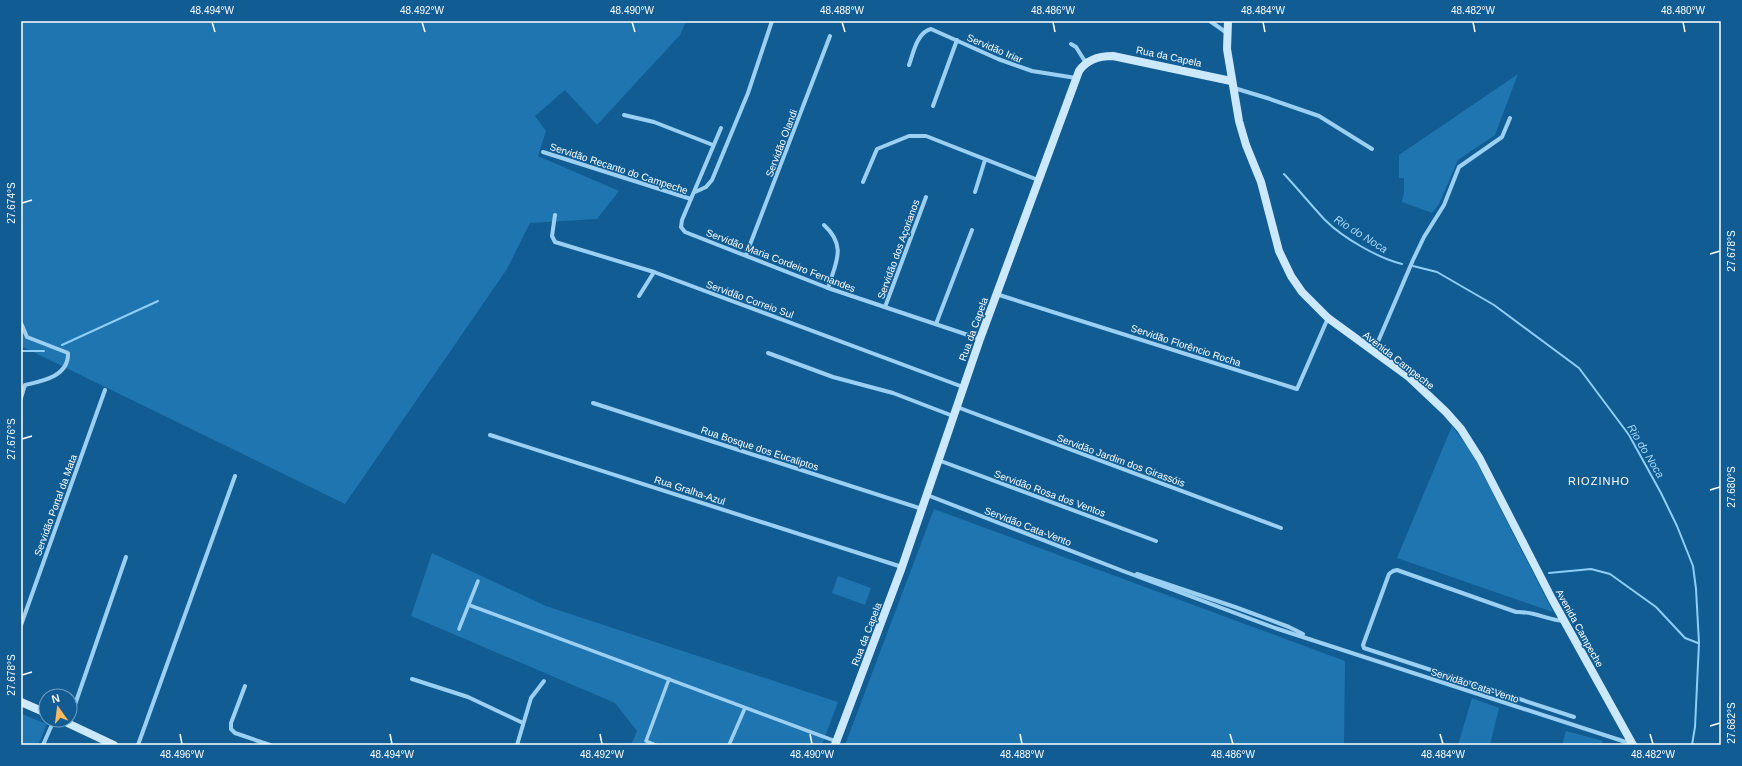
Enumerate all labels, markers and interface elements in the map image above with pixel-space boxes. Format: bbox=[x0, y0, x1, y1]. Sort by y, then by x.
text: 48.494°W bbox=[190, 5, 235, 16]
text: 48.492°W bbox=[400, 5, 445, 16]
text: 48.490°W bbox=[610, 5, 655, 16]
text: 48.488°W bbox=[820, 5, 865, 16]
text: 48.486°W bbox=[1031, 5, 1076, 16]
text: 48.484°W bbox=[1241, 5, 1286, 16]
text: 48.482°W bbox=[1451, 5, 1496, 16]
text: 48.480°W bbox=[1661, 5, 1706, 16]
street label: Servidão Iriar bbox=[965, 32, 1025, 65]
street label: Rua da Capela bbox=[1135, 44, 1203, 69]
street label: Servidão Olandi bbox=[764, 108, 799, 178]
street label: Servidão Recanto do Campeche bbox=[548, 141, 690, 196]
text: 27.674°S bbox=[6, 182, 17, 224]
street label: Servidão dos Açorianos bbox=[875, 198, 922, 300]
water label: Rio do Noca bbox=[1332, 213, 1390, 255]
street label: Servidão Maria Cordeiro Fernandes bbox=[705, 227, 857, 294]
text: 27.678°S bbox=[1726, 230, 1737, 272]
street label: Servidão Correio Sul bbox=[705, 279, 795, 320]
street label: Rua da Capela bbox=[957, 296, 990, 362]
street label: Servidão Florêncio Rocha bbox=[1129, 322, 1243, 369]
street label: Avenida Campeche bbox=[1361, 329, 1437, 392]
text: 27.676°S bbox=[6, 418, 17, 460]
water label: Rio do Noca bbox=[1625, 422, 1667, 480]
street label: Rua Bosque dos Eucaliptos bbox=[700, 424, 820, 473]
street label: Servidão Jardim dos Girassóis bbox=[1055, 432, 1186, 489]
street label: Servidão Portal da Mata bbox=[32, 452, 79, 557]
text: 27.680°S bbox=[1726, 466, 1737, 508]
street label: Servidão Rosa dos Ventos bbox=[993, 468, 1107, 519]
street label: Rua Gralha-Azul bbox=[653, 474, 727, 507]
district label: RIOZINHO bbox=[1568, 475, 1630, 487]
street label: Servidão Cata-Vento bbox=[983, 505, 1073, 548]
street label: Avenida Campeche bbox=[1554, 587, 1606, 669]
street label: Rua da Capela bbox=[849, 601, 884, 667]
text: 27.678°S bbox=[6, 654, 17, 696]
street label: Servidão Cata-Vento bbox=[1429, 666, 1521, 705]
north arrow bbox=[38, 688, 78, 728]
text: N bbox=[50, 692, 61, 705]
text: 27.682°S bbox=[1726, 702, 1737, 744]
text: 48.496°W bbox=[160, 749, 205, 760]
text: 48.494°W bbox=[370, 749, 415, 760]
text: 48.492°W bbox=[580, 749, 625, 760]
text: 48.490°W bbox=[790, 749, 835, 760]
text: 48.488°W bbox=[1000, 749, 1045, 760]
text: 48.486°W bbox=[1211, 749, 1256, 760]
text: 48.484°W bbox=[1421, 749, 1466, 760]
text: 48.482°W bbox=[1631, 749, 1676, 760]

